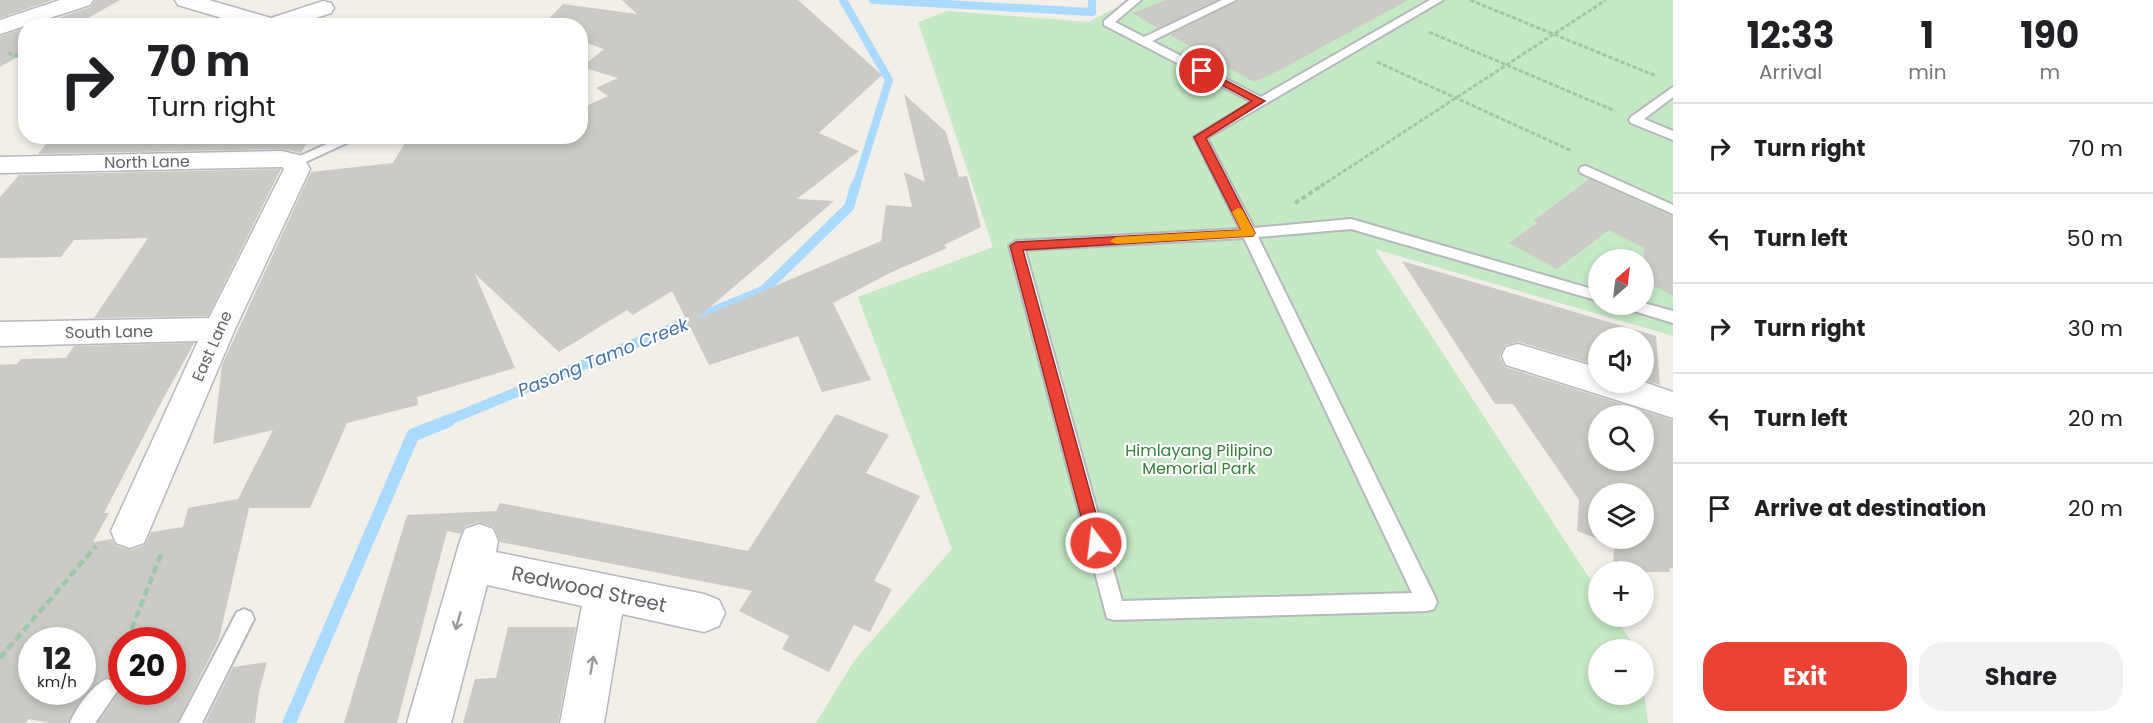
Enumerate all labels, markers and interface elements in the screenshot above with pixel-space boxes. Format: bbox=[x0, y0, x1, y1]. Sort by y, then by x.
text: 12:33 bbox=[1747, 10, 1835, 61]
text: 1 bbox=[1921, 10, 1934, 61]
text: 190 bbox=[2020, 10, 2079, 61]
text: 70 m bbox=[147, 32, 250, 91]
icon: right bbox=[48, 42, 126, 120]
pin bbox=[1176, 45, 1227, 96]
icon: arrive bbox=[1185, 54, 1218, 87]
text: Arrival bbox=[1759, 58, 1822, 86]
text: min bbox=[1908, 58, 1947, 86]
text: m bbox=[2039, 58, 2060, 86]
text: Turn right bbox=[147, 88, 276, 125]
icon: right bbox=[1703, 132, 1736, 165]
text: Turn right bbox=[1754, 133, 1865, 164]
text: 70 m bbox=[2069, 133, 2123, 164]
street label: North Lane bbox=[104, 150, 190, 174]
icon: left bbox=[1703, 222, 1736, 255]
text: Turn left bbox=[1754, 223, 1848, 254]
text: 50 m bbox=[2067, 223, 2123, 254]
north arrow bbox=[1588, 249, 1654, 315]
map controls bbox=[1588, 249, 1654, 705]
street label: East Lane bbox=[186, 307, 238, 385]
water label: Pasong Tamo Creek bbox=[514, 311, 693, 403]
icon: right bbox=[1703, 312, 1736, 345]
text: Turn right bbox=[1754, 313, 1865, 344]
text: 30 m bbox=[2068, 313, 2123, 344]
street label: South Lane bbox=[65, 320, 153, 344]
button: sound bbox=[1588, 327, 1654, 393]
icon: left bbox=[1703, 402, 1736, 435]
text: Turn left bbox=[1754, 403, 1848, 434]
text: 20 m bbox=[2068, 403, 2123, 434]
button: search bbox=[1588, 405, 1654, 471]
park label: Himlayang Pilipino Memorial Park bbox=[1125, 439, 1273, 480]
button: layers bbox=[1588, 483, 1654, 549]
icon: arrive bbox=[1703, 492, 1736, 525]
text: Arrive at destination bbox=[1754, 493, 1986, 524]
text: 20 m bbox=[2068, 493, 2123, 524]
position arrow bbox=[1064, 511, 1128, 575]
street label: Redwood Street bbox=[509, 559, 669, 619]
button: + bbox=[1588, 561, 1654, 627]
one-way arrow bbox=[452, 611, 463, 630]
speed limit sign: 20 bbox=[108, 627, 186, 705]
text: 12 bbox=[43, 637, 71, 680]
button: − bbox=[1588, 639, 1654, 705]
button: Exit bbox=[1703, 642, 1907, 711]
button: Share bbox=[1919, 642, 2123, 711]
one-way arrow bbox=[587, 656, 598, 676]
text: km/h bbox=[37, 671, 77, 692]

